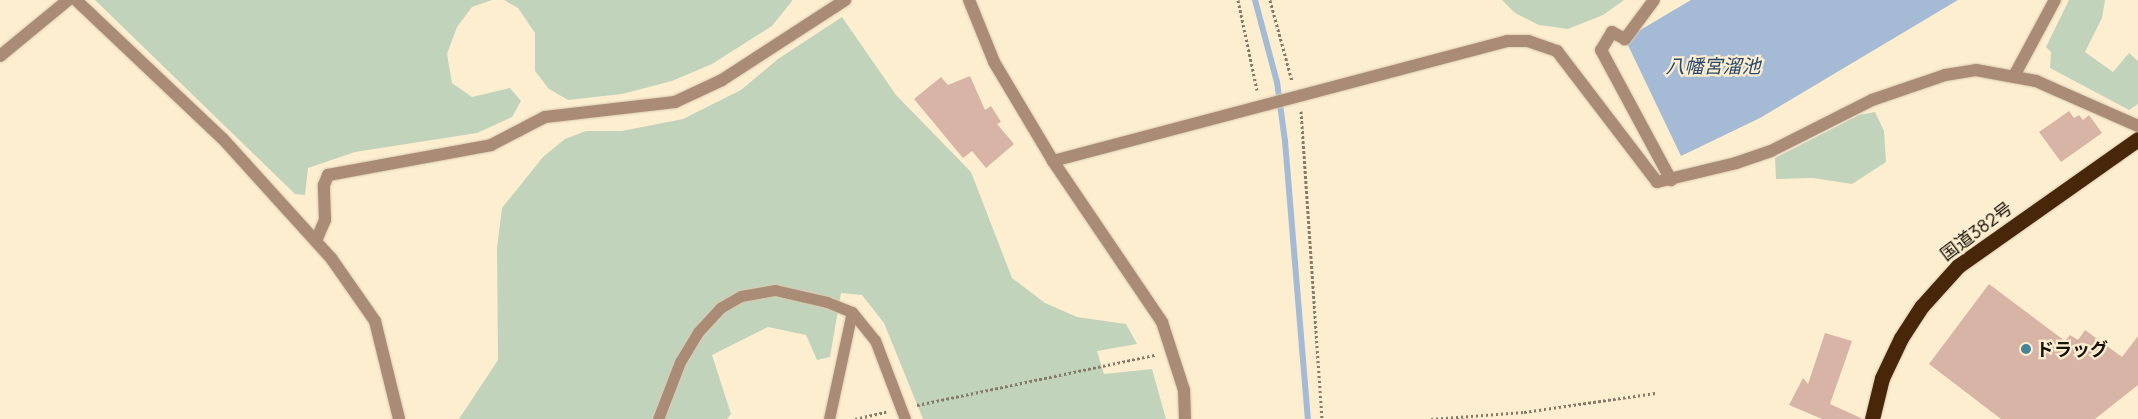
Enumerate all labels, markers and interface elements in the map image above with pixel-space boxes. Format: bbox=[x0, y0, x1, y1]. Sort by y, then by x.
water label: 八幡宮溜池 bbox=[1666, 56, 1760, 78]
street label: 国道382号 bbox=[1936, 197, 2016, 265]
place label: ドラッグ bbox=[2036, 338, 2108, 360]
marker: ドラッグ bbox=[2020, 343, 2032, 355]

